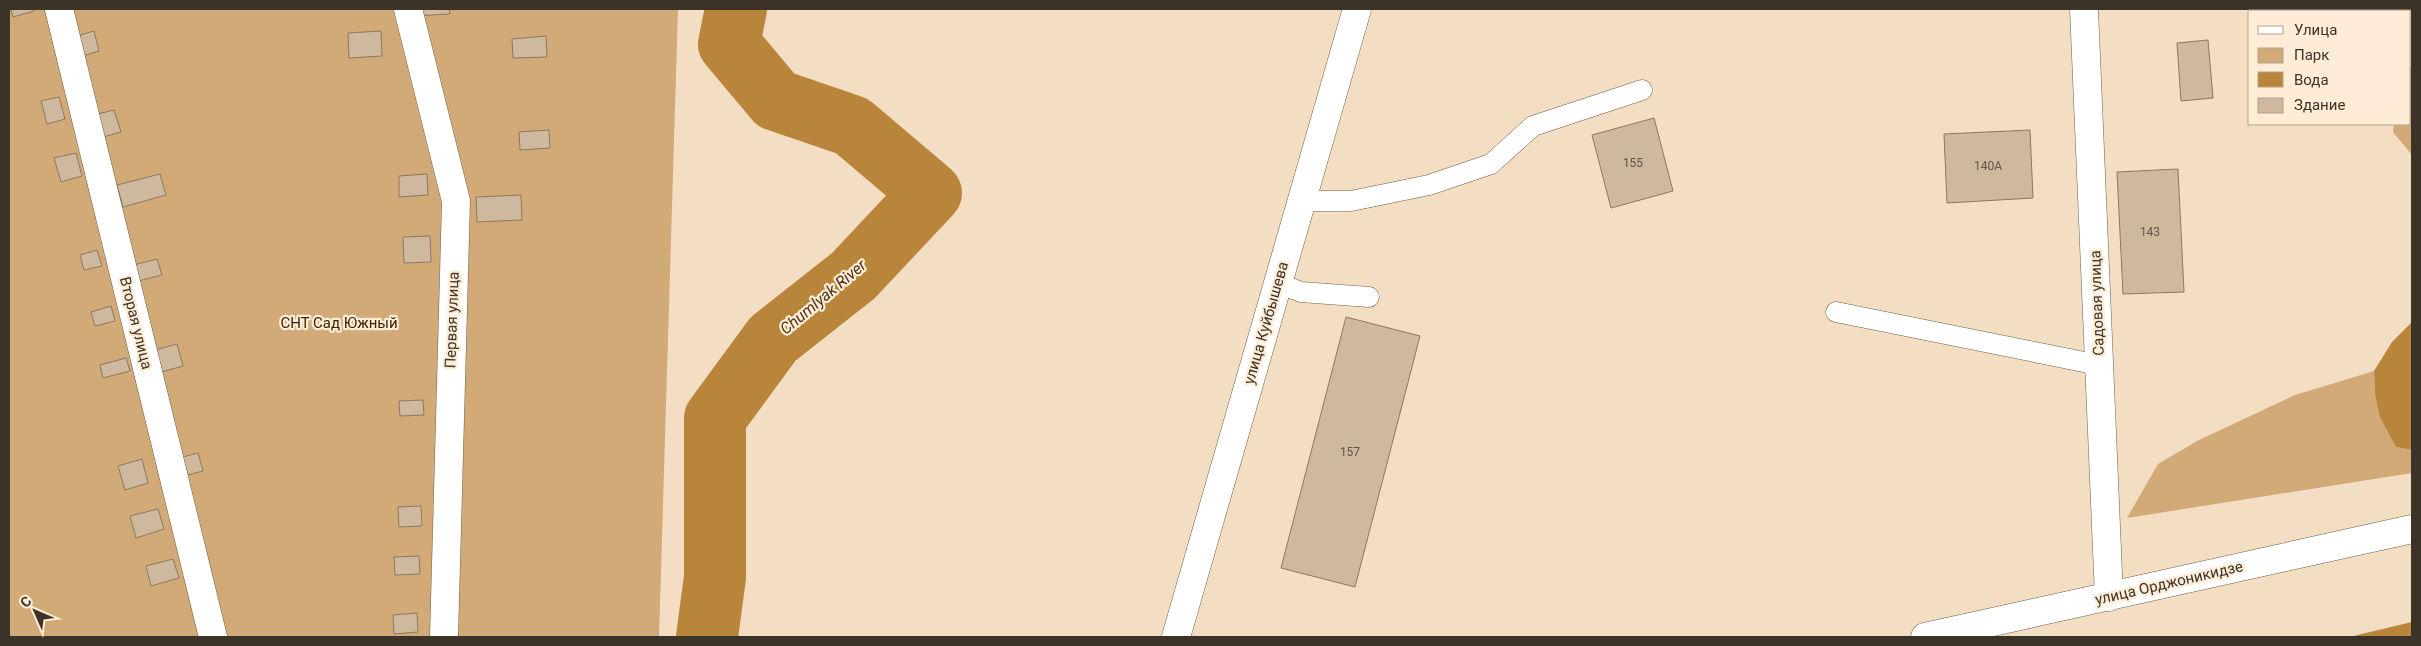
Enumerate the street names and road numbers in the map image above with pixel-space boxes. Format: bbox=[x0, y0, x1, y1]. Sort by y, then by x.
street label: Садовая улица bbox=[2086, 250, 2108, 356]
street label: улица Куйбышева bbox=[1240, 260, 1292, 386]
street label: Первая улица bbox=[441, 271, 463, 369]
street label: Вторая улица bbox=[116, 275, 156, 371]
street label: улица Орджоникидзе bbox=[2093, 557, 2245, 609]

